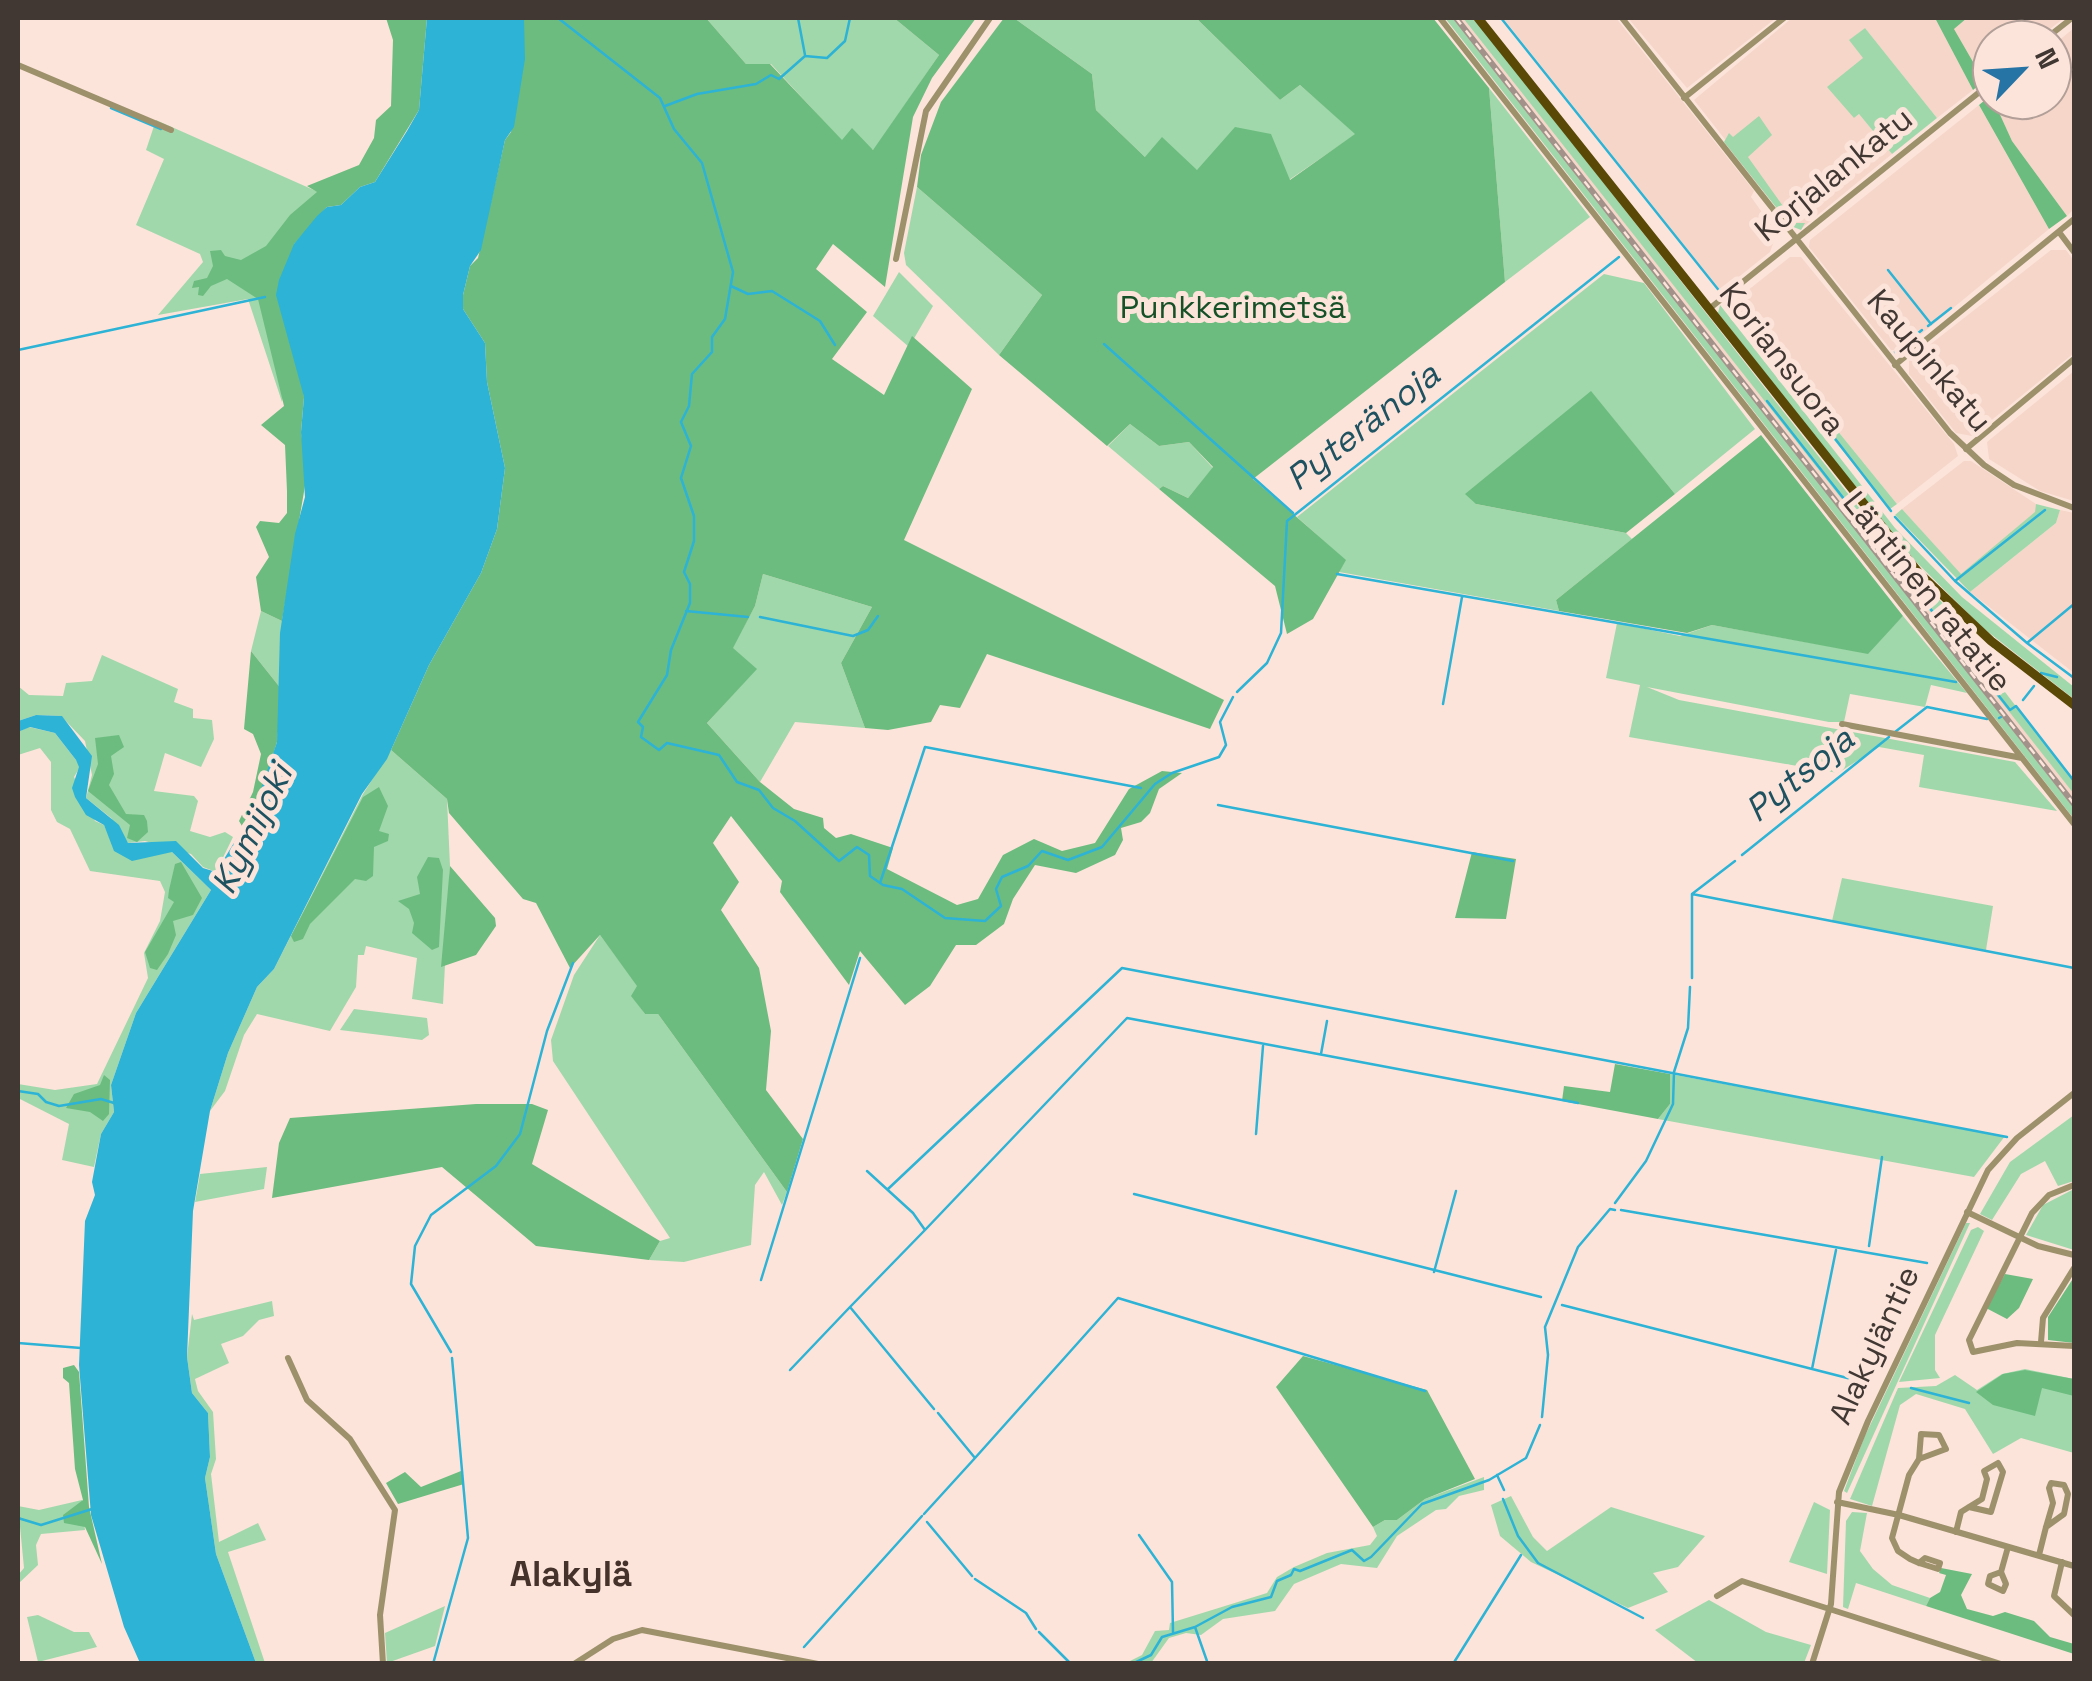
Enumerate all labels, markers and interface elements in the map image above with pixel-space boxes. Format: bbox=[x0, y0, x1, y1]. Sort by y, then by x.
north arrow bbox=[1972, 20, 2072, 120]
text: N bbox=[2027, 42, 2068, 74]
street label: Korjalankatu bbox=[1749, 101, 1921, 251]
street label: Koriansuora bbox=[1710, 276, 1852, 444]
street label: Kaupinkatu bbox=[1857, 283, 1999, 441]
park label: Punkkerimetsä bbox=[1120, 290, 1346, 328]
water label: Pyteränoja bbox=[1279, 355, 1449, 501]
street label: Läntinen ratatie bbox=[1834, 485, 2018, 701]
water label: Pytsoja bbox=[1738, 720, 1864, 832]
water label: Kymijoki bbox=[205, 758, 303, 902]
street label: Alakyläntie bbox=[1823, 1261, 1929, 1431]
district label: Alakylä bbox=[510, 1556, 632, 1598]

